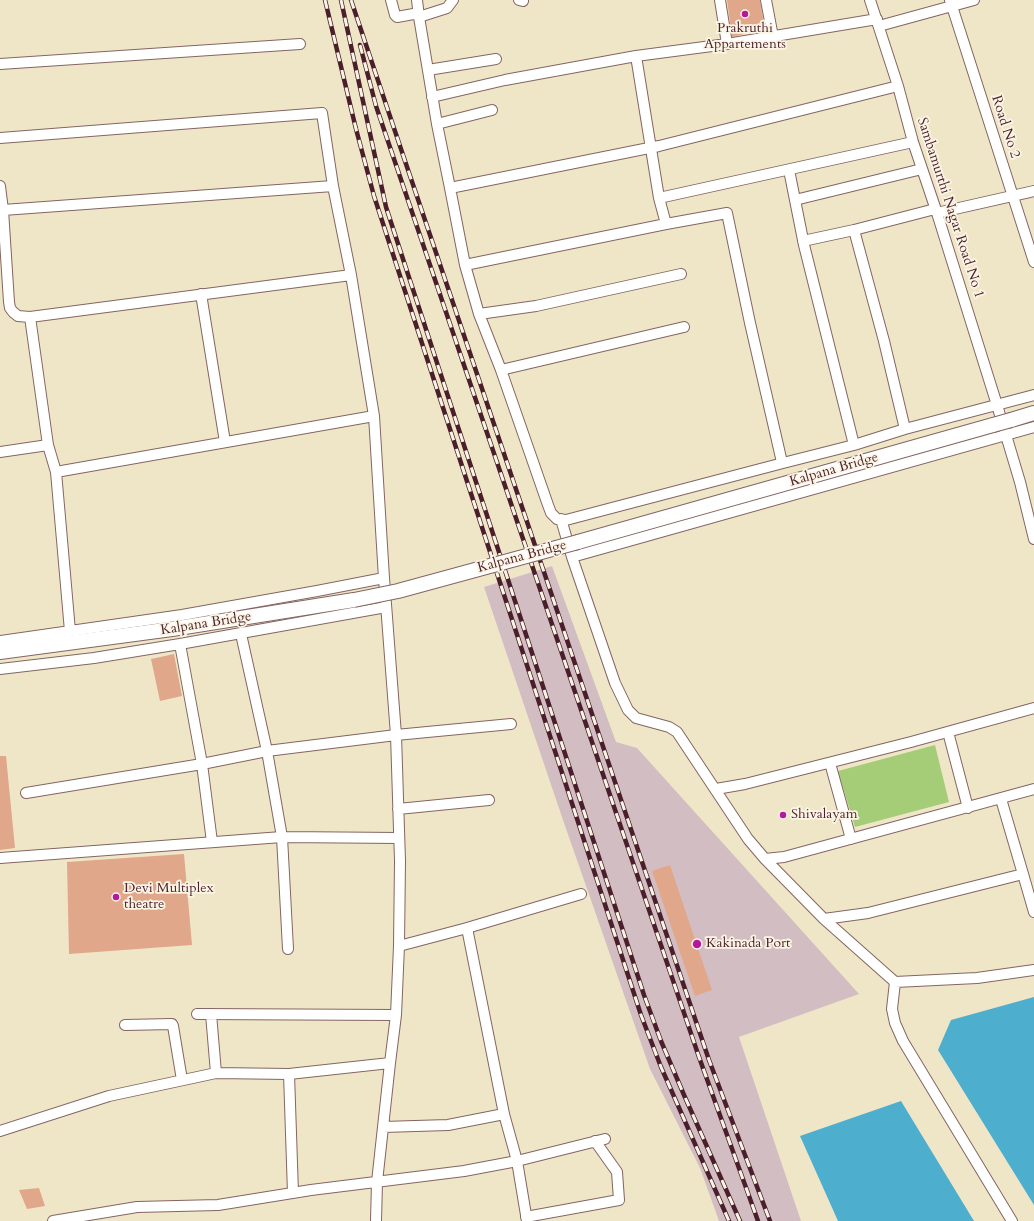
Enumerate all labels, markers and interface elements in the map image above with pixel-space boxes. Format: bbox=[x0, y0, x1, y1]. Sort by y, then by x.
marker: Prakruthi Appartements bbox=[740, 9, 750, 19]
place label: Prakruthi Appartements bbox=[704, 21, 786, 54]
street label: Road No 2 bbox=[987, 94, 1023, 160]
street label: Sambamurthi Nagar Road No 1 bbox=[913, 116, 987, 300]
street label: Kalpana Bridge bbox=[788, 449, 880, 491]
street label: Kalpana Bridge bbox=[476, 537, 568, 577]
street label: Kalpana Bridge bbox=[159, 609, 253, 639]
place label: Shivalayam bbox=[791, 807, 858, 823]
marker: Shivalayam bbox=[778, 810, 788, 820]
place label: Devi Multiplex theatre bbox=[124, 881, 214, 914]
marker: Devi Multiplex theatre bbox=[111, 892, 121, 902]
place label: Kakinada Port bbox=[706, 936, 791, 952]
marker: Kakinada Port bbox=[691, 938, 703, 950]

